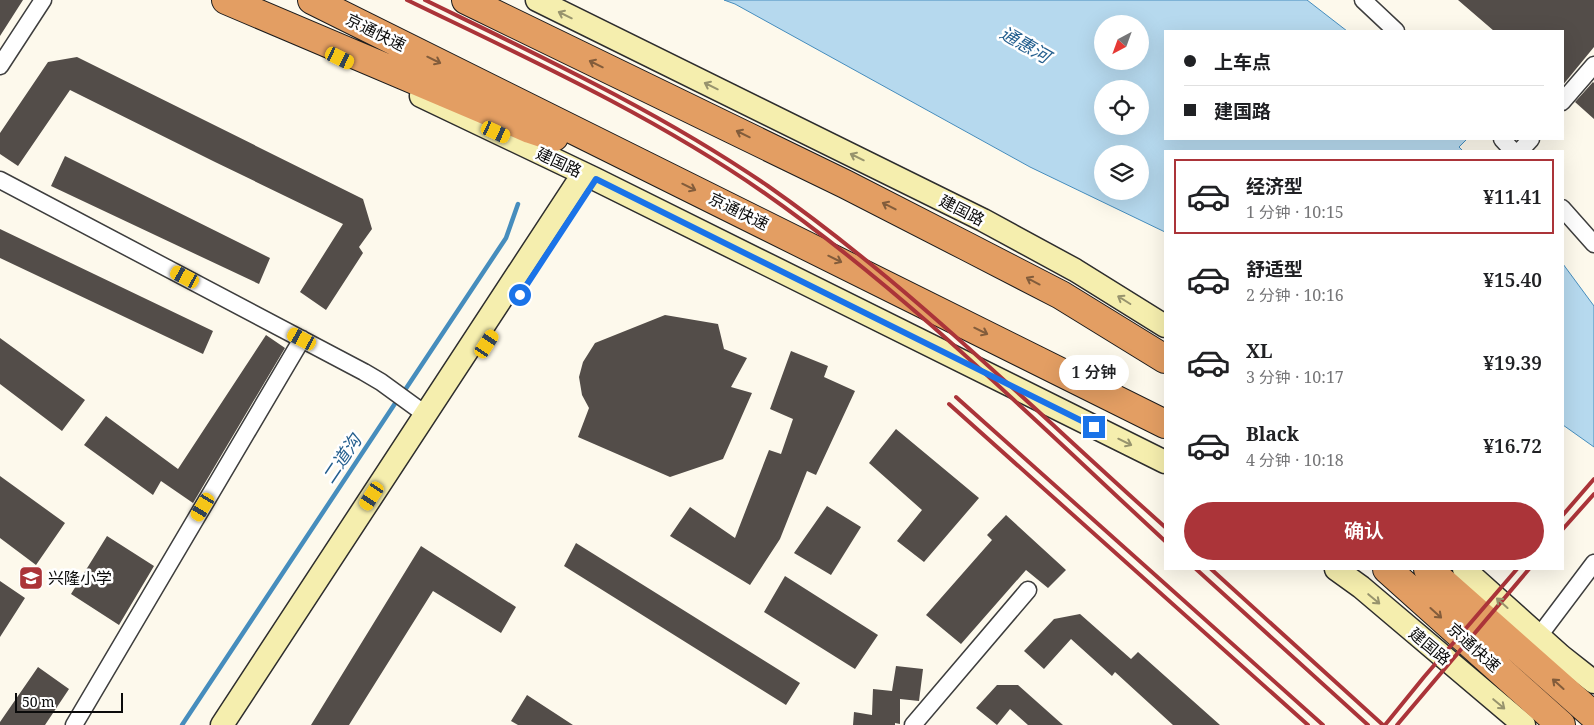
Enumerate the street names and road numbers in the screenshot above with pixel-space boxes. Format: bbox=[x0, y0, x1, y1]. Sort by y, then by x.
street label: 京通快速 bbox=[342, 8, 410, 56]
street label: 建国路 bbox=[533, 142, 585, 182]
street label: 京通快速 bbox=[705, 187, 773, 235]
street label: 建国路 bbox=[936, 189, 988, 231]
street label: 京通快速 bbox=[1443, 617, 1505, 677]
street label: 建国路 bbox=[1405, 622, 1455, 670]

